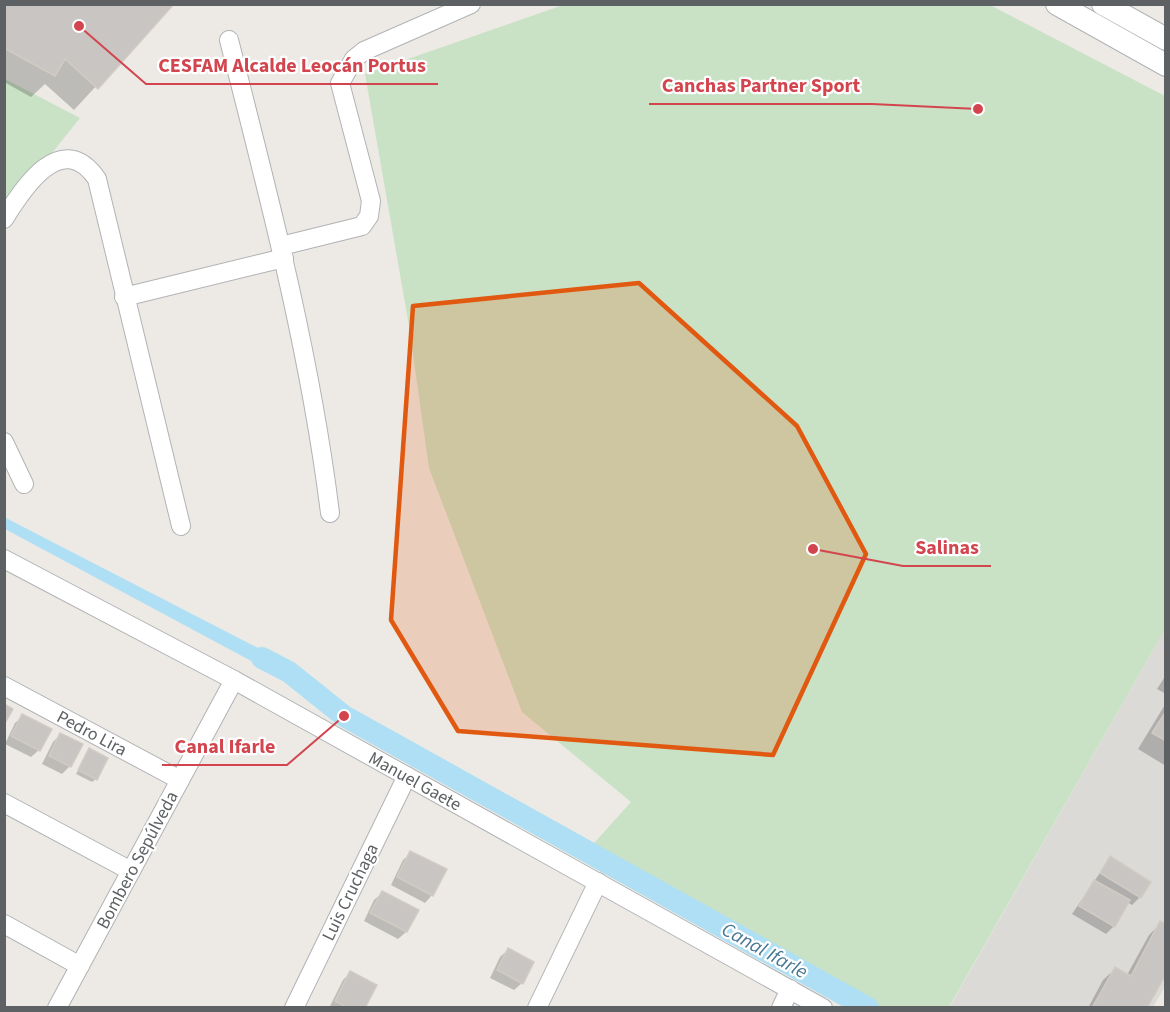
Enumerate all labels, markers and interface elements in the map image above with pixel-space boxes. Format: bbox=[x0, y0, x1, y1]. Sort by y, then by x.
callout: CESFAM Alcalde Leocán Portus bbox=[146, 46, 438, 84]
text: CESFAM Alcalde Leocán Portus bbox=[158, 52, 426, 80]
callout: Canchas Partner Sport bbox=[649, 66, 872, 104]
text: Canchas Partner Sport bbox=[662, 72, 860, 100]
callout: Salinas bbox=[903, 528, 991, 566]
text: Salinas bbox=[915, 534, 979, 562]
street label: Pedro Lira bbox=[52, 705, 131, 762]
callout: Canal Ifarle bbox=[162, 727, 287, 765]
text: Canal Ifarle bbox=[175, 733, 275, 761]
street label: Manuel Gaete bbox=[364, 746, 466, 817]
street label: Bombero Sepúlveda bbox=[91, 787, 184, 934]
street label: Luis Cruchaga bbox=[316, 839, 385, 945]
water label: Canal Ifarle bbox=[716, 916, 813, 986]

